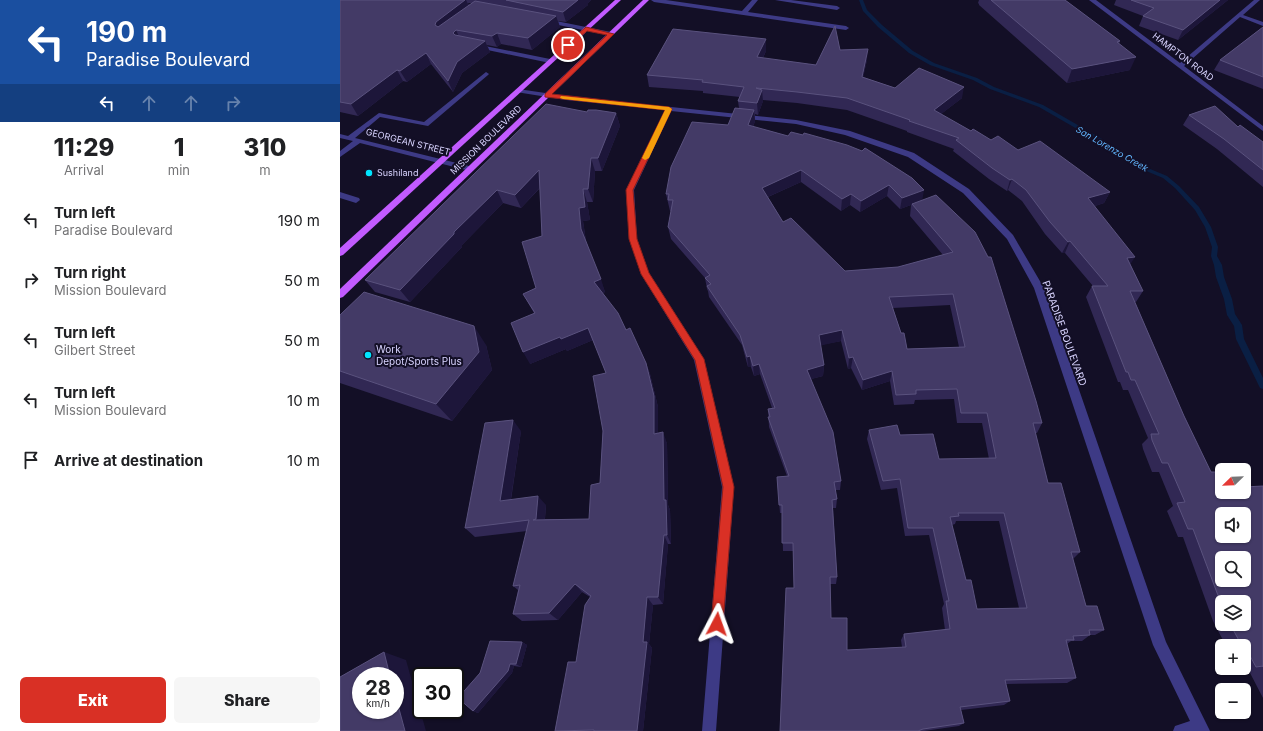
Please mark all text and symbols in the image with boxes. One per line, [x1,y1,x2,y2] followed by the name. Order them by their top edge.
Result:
[86,15,167,49] text: 190 m
[20,16,72,68] icon: left
[551,28,585,62] pin
[1151,30,1216,83] street label: HAMPTON ROAD
[557,34,579,56] icon: arrive
[86,49,250,70] text: Paradise Boulevard
[96,92,118,114] icon: left
[138,92,160,114] icon: ahead
[180,92,202,114] icon: ahead
[222,92,244,114] icon: right
[448,103,524,177] street label: MISSION BOULEVARD
[1074,123,1151,174] water label: San Lorenzo Creek
[365,126,452,157] street label: GEORGEAN STREET
[53,133,114,162] text: 11:29
[174,133,184,162] text: 1
[244,133,286,162] text: 310
[64,162,104,178] text: Arrival
[168,162,190,178] text: min
[259,162,271,178] text: m
[377,167,418,178] place label: Sushiland
[364,168,374,178] marker: Sushiland
[54,203,115,222] text: Turn left
[20,209,42,231] icon: left
[278,211,320,230] text: 190 m
[54,222,173,238] text: Paradise Boulevard
[54,263,126,282] text: Turn right
[20,269,42,291] icon: right
[284,271,320,290] text: 50 m
[1040,279,1090,387] street label: PARADISE BOULEVARD
[54,282,167,298] text: Mission Boulevard
[54,323,115,342] text: Turn left
[20,329,42,351] icon: left
[284,331,320,350] text: 50 m
[54,342,135,358] text: Gilbert Street
[376,343,462,367] place label: Work Depot/Sports Plus
[363,350,373,360] marker: Work Depot/Sports Plus
[54,383,115,402] text: Turn left
[20,389,42,411] icon: left
[287,391,320,410] text: 10 m
[54,402,167,418] text: Mission Boulevard
[20,449,42,471] icon: arrive
[54,451,203,470] text: Arrive at destination
[287,451,320,470] text: 10 m
[1215,463,1251,499] north arrow
[1215,463,1251,719] map controls
[1215,507,1251,543] button: sound
[1215,551,1251,587] button: search
[1215,595,1251,631] button: layers
[696,603,738,645] position arrow
[1215,639,1251,675] button: +
[412,667,464,719] speed limit sign: 30
[365,676,391,700] text: 28
[20,677,166,723] button: Exit
[174,677,320,723] button: Share
[1215,683,1251,719] button: −
[366,697,390,709] text: km/h

